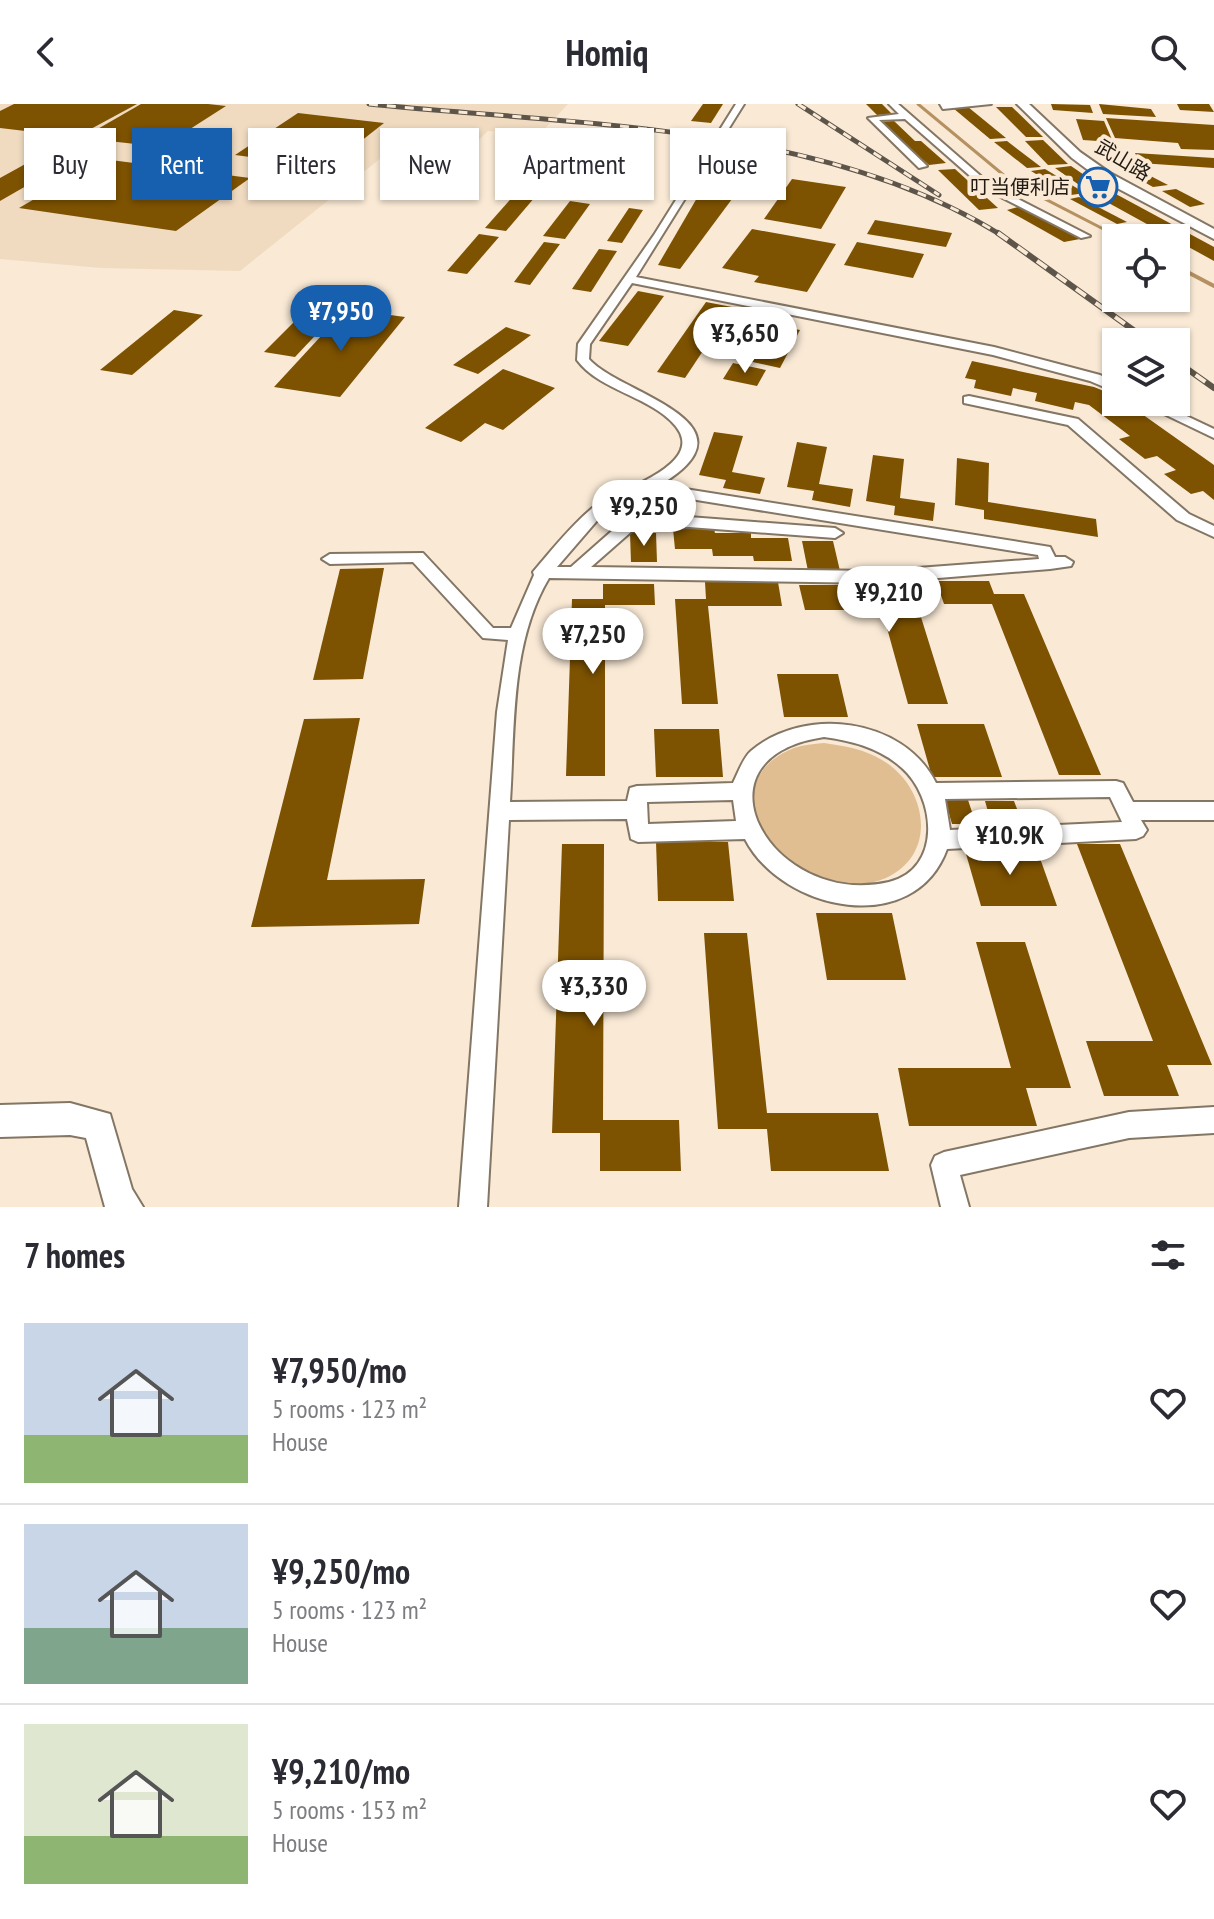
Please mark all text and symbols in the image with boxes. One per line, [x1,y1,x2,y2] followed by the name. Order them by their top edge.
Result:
[565,29,649,76] text: Homiq
[24,30,68,74] icon: back
[1146,30,1190,74] icon: search
[24,128,116,200] chip: Buy
[132,128,232,200] chip: Rent
[248,128,364,200] chip: Filters
[380,128,479,200] chip: New
[495,128,654,200] chip: Apartment
[670,128,786,200] chip: House
[1091,133,1155,187] street label: 武山路
[1077,166,1119,208] supermarket icon: 叮当便利店
[970,174,1070,200] place label: 叮当便利店
[1102,224,1190,416] map controls
[1102,224,1190,312] button: locate
[276,285,406,353] pin: ¥7,950
[308,294,374,327] text: ¥7,950
[680,307,810,375] pin: ¥3,650
[711,316,779,349] text: ¥3,650
[1102,328,1190,416] button: layers
[579,480,709,548] pin: ¥9,250
[610,489,678,522] text: ¥9,250
[824,566,954,634] pin: ¥9,210
[855,575,923,608] text: ¥9,210
[528,608,658,676] pin: ¥7,250
[560,617,626,650] text: ¥7,250
[945,809,1075,877] pin: ¥10.9K
[976,818,1044,851] text: ¥10.9K
[529,960,659,1028] pin: ¥3,330
[560,969,628,1002] text: ¥3,330
[24,1233,125,1277] text: 7 homes
[1146,1233,1190,1277] icon: filters
[272,1348,407,1392] text: ¥7,950/mo
[88,1355,184,1451] icon: home
[1146,1381,1190,1425] icon: heart
[272,1392,427,1425] text: 5 rooms · 123 m²
[272,1425,328,1458] text: House
[272,1549,410,1593] text: ¥9,250/mo
[88,1556,184,1652] icon: home
[1146,1582,1190,1626] icon: heart
[272,1593,427,1626] text: 5 rooms · 123 m²
[272,1626,328,1659] text: House
[272,1749,410,1793] text: ¥9,210/mo
[88,1756,184,1852] icon: home
[1146,1782,1190,1826] icon: heart
[272,1793,427,1826] text: 5 rooms · 153 m²
[272,1826,328,1859] text: House

